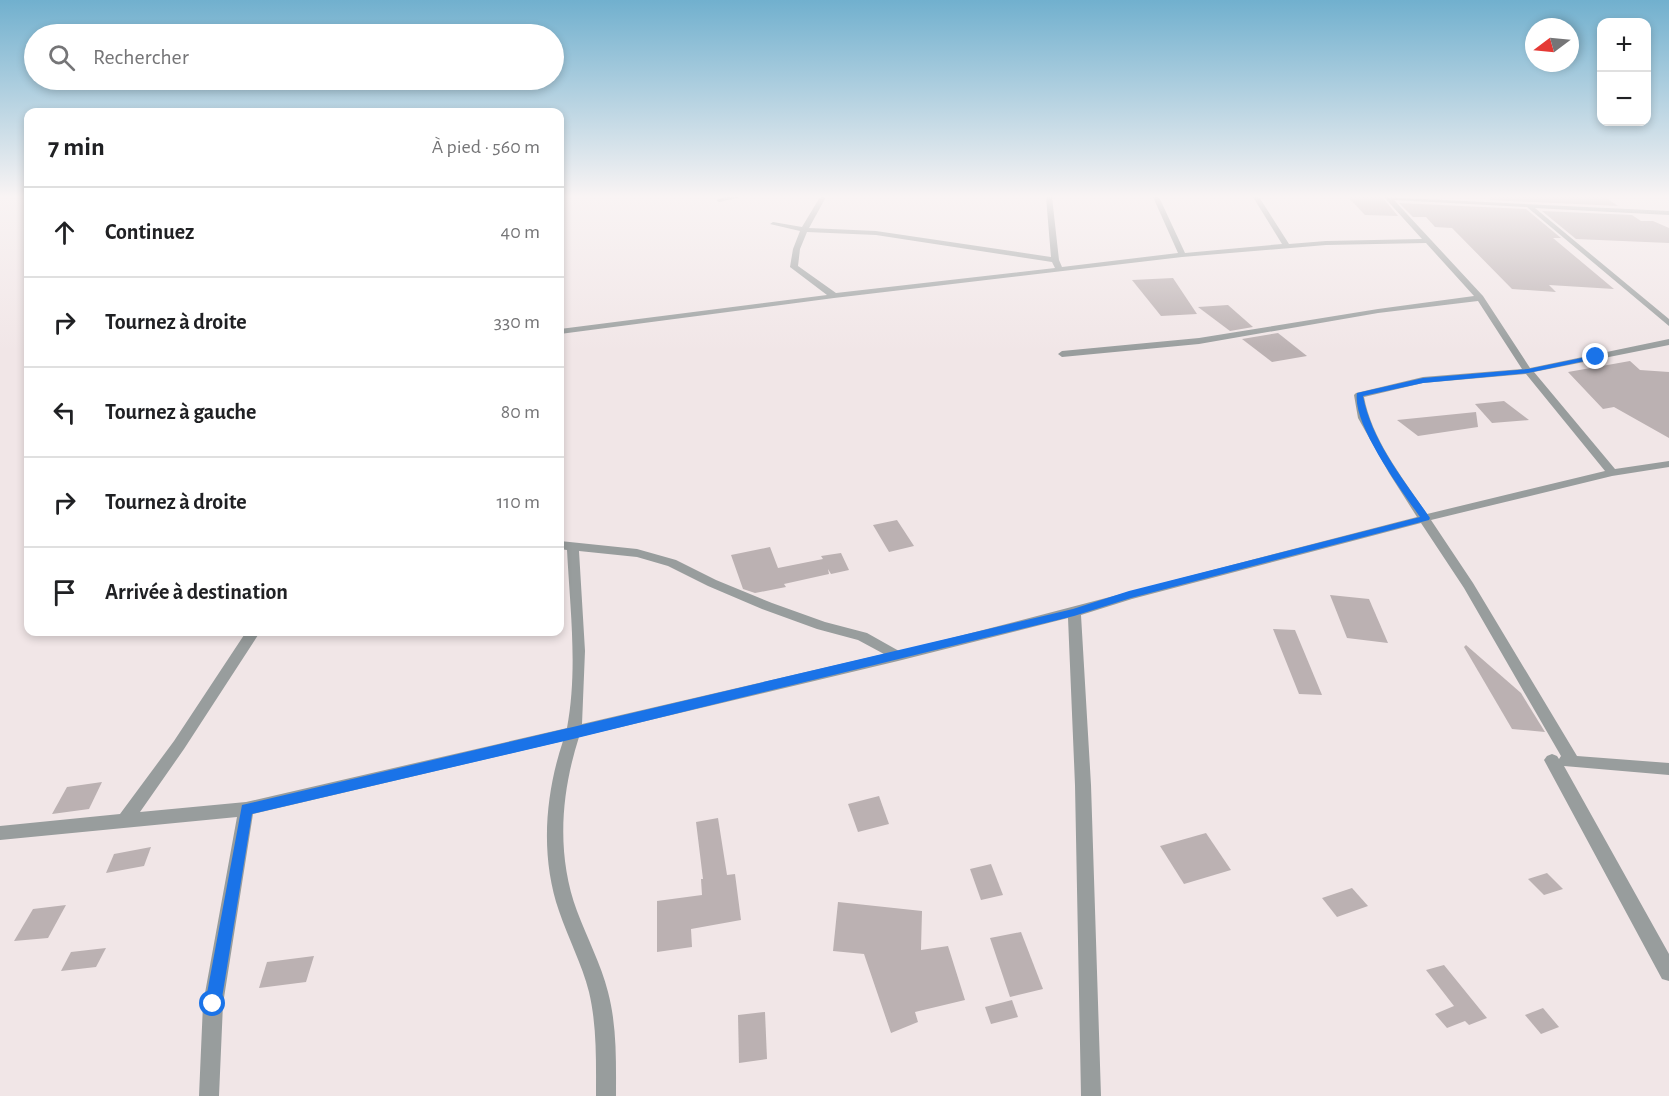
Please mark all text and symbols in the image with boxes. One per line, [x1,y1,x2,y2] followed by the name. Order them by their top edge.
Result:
[1525,18,1579,72] north arrow
[1597,18,1651,126] map controls
[1597,18,1651,72] button: +
[24,24,564,90] search box
[45,41,78,74] icon: search
[93,46,189,68] text: Rechercher
[1597,72,1651,126] button: −
[48,134,105,160] text: 7 min
[432,137,540,157] text: À pied · 560 m
[48,216,81,249] icon: ahead
[105,221,194,243] text: Continuez
[501,222,540,242] text: 40 m
[48,306,81,339] icon: right
[105,311,247,333] text: Tournez à droite
[494,312,540,332] text: 330 m
[1582,343,1608,369] route end
[48,396,81,429] icon: left
[105,401,256,423] text: Tournez à gauche
[501,402,540,422] text: 80 m
[48,486,81,519] icon: right
[105,491,247,513] text: Tournez à droite
[496,492,540,512] text: 110 m
[48,576,81,609] icon: arrive
[105,581,288,603] text: Arrivée à destination
[199,990,225,1016] route start

